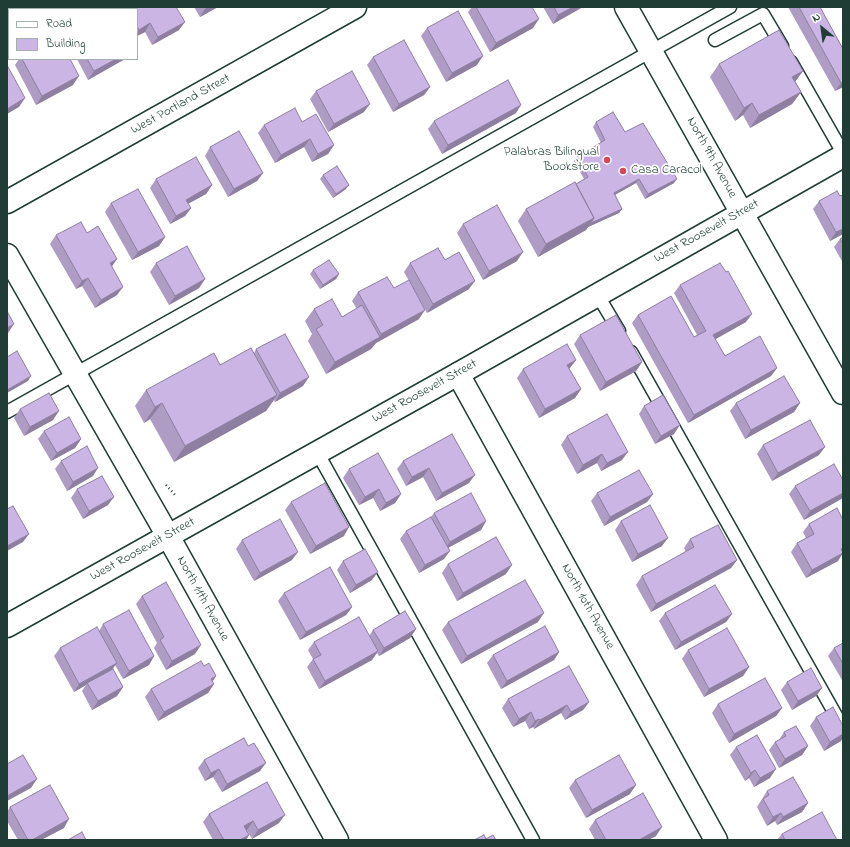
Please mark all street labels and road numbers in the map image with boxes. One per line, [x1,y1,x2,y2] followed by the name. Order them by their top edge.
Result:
[129,71,233,139] street label: West Portland Street
[682,115,740,201] street label: North 9th Avenue
[652,197,762,267] street label: West Roosevelt Street
[370,357,480,427] street label: West Roosevelt Street
[88,515,198,585] street label: West Roosevelt Street
[172,554,232,644] street label: North 11th Avenue
[557,561,617,653] street label: North 10th Avenue

